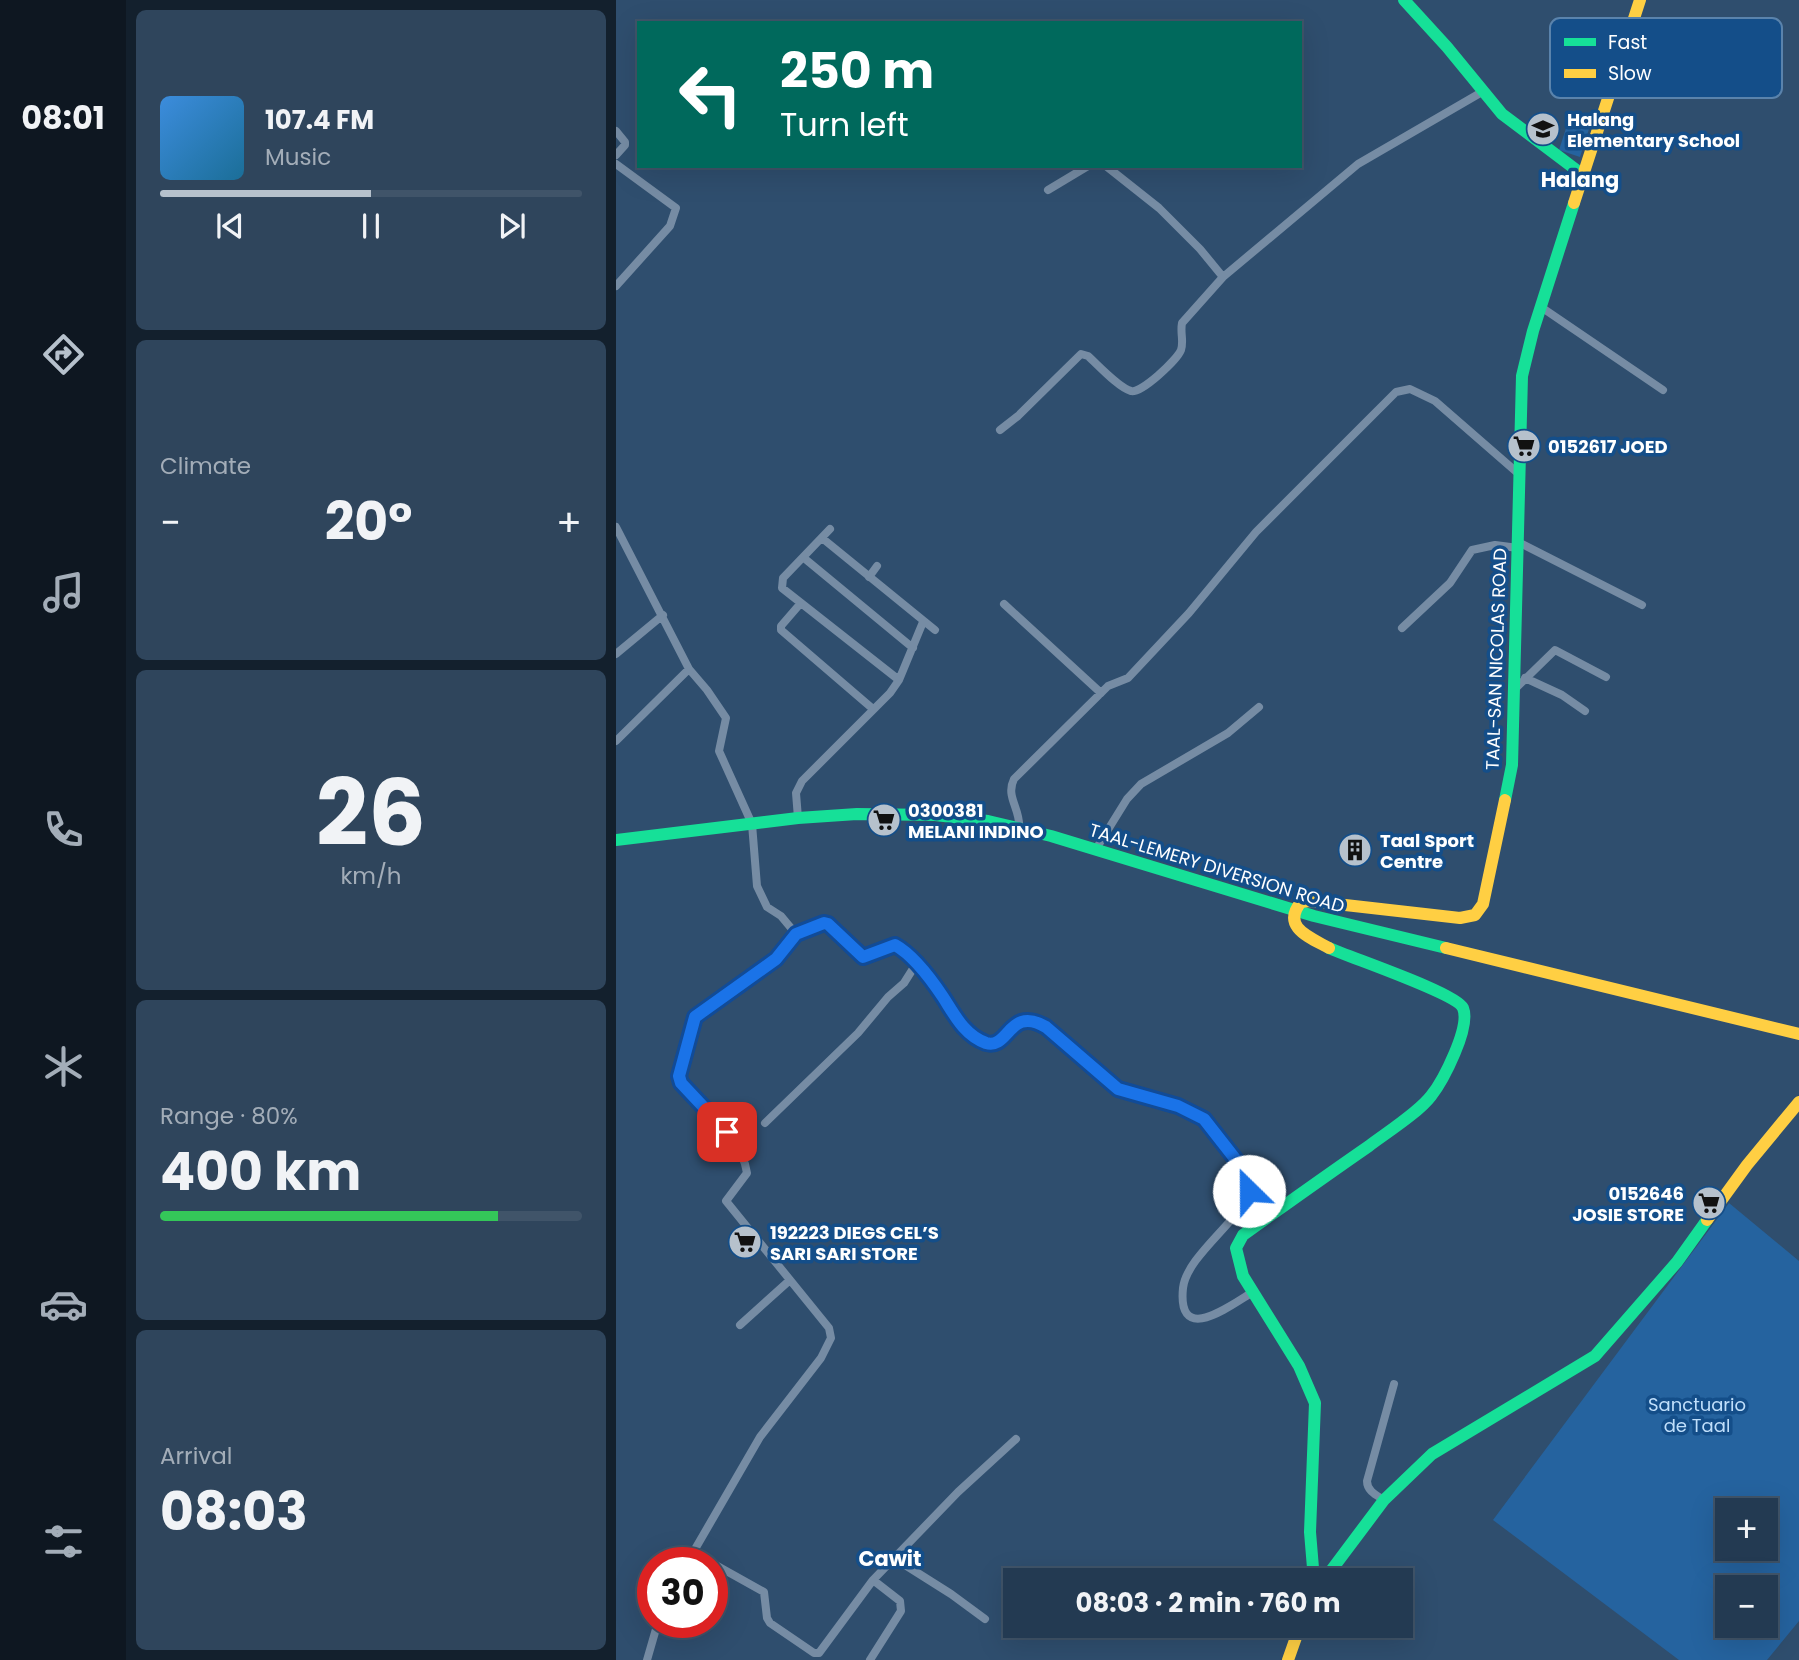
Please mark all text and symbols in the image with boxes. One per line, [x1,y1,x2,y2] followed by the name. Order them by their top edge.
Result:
[1550,18,1782,98] legend
[1608,29,1647,56] text: Fast
[780,37,934,105] text: 250 m
[665,49,756,140] icon: left
[1608,60,1652,87] text: Slow
[21,95,105,140] text: 08:01
[265,102,374,138] text: 107.4 FM
[780,102,909,147] text: Turn left
[1567,107,1740,153] place label: Halang Elementary School
[1524,110,1562,148] school or university icon: Halang Elementary School
[265,141,331,173] text: Music
[1541,165,1619,194] district label: Halang
[211,207,249,245] icon: previous
[352,207,390,245] icon: pause
[493,207,531,245] icon: next
[39,330,88,379] icon: directions
[1505,427,1543,465] supermarket icon: 0152617 JOED
[1548,434,1668,459] place label: 0152617 JOED
[160,450,251,482] text: Climate
[325,485,412,558] text: 20°
[160,496,181,549] text: −
[556,496,582,549] text: +
[1480,548,1512,770] street label: TAAL-SAN NICOLAS ROAD
[39,568,88,617] icon: music
[316,749,426,877] text: 26
[908,798,1044,844] place label: 0300381 MELANI INDINO
[865,801,903,839] supermarket icon: 0300381 MELANI INDINO
[39,805,88,854] icon: phone
[1086,817,1348,919] street label: TAAL-LEMERY DIVERSION ROAD
[1380,828,1474,874] place label: Taal Sport Centre
[1336,831,1374,869] building icon: Taal Sport Centre
[340,860,402,892] text: km/h
[39,1042,88,1091] icon: climate
[160,1100,298,1132] text: Range · 80%
[697,1102,757,1162] pin
[708,1113,746,1151] icon: arrive
[160,1135,361,1208] text: 400 km
[1212,1154,1286,1228] position arrow
[1572,1181,1684,1227] place label: 0152646 JOSIE STORE
[1690,1184,1728,1222] supermarket icon: 0152646 JOSIE STORE
[770,1220,939,1266] place label: 192223 DIEGS CEL’S SARI SARI STORE
[726,1223,764,1261] supermarket icon: 192223 DIEGS CEL’S SARI SARI STORE
[39,1280,88,1329] icon: car
[1648,1392,1746,1438] park label: Sanctuario de Taal
[160,1440,232,1472] text: Arrival
[160,1475,308,1548] text: 08:03
[1715,1498,1778,1638] map controls
[1715,1498,1778,1561] button: +
[39,1517,88,1566] icon: filters
[858,1544,922,1573] district label: Cawit
[637,1547,728,1638] speed limit sign: 30
[1715,1575,1778,1638] button: −
[1075,1585,1341,1621] text: 08:03 · 2 min · 760 m

